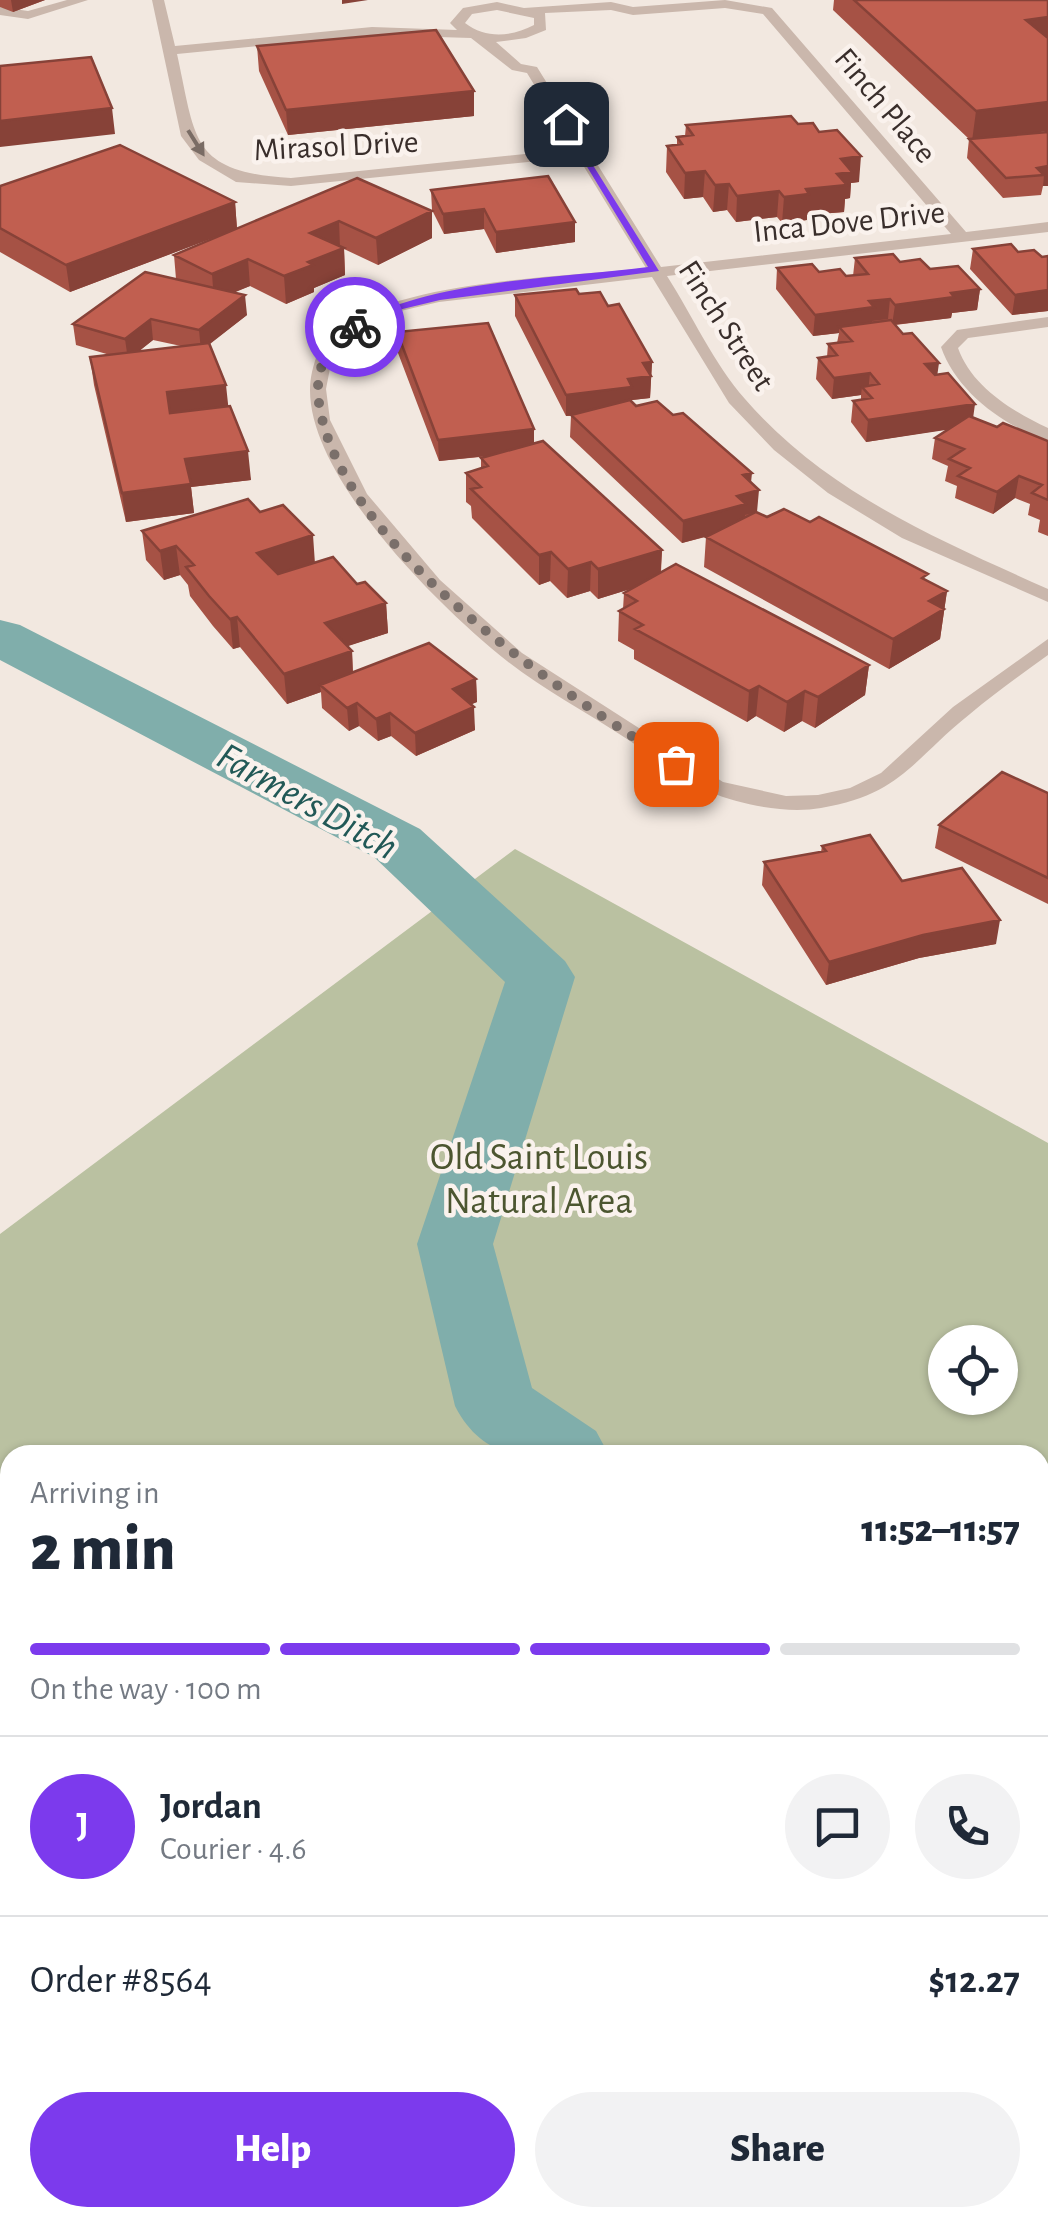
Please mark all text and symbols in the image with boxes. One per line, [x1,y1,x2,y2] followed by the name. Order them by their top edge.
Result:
[828,42,942,169] street label: Finch Place
[524,82,609,167] pin
[539,97,594,152] icon: home
[253,126,419,166] street label: Mirasol Drive
[187,129,204,157] one-way arrow
[752,196,946,248] street label: Inca Dove Drive
[673,255,780,396] street label: Finch Street
[305,277,405,377] courier
[328,300,383,355] icon: bike
[634,722,719,807] pin
[210,736,404,868] water label: Farmers Ditch
[649,737,704,792] icon: bag
[430,1139,648,1221] park label: Old Saint Louis Natural Area
[928,1325,1018,1415] map controls
[928,1325,1018,1415] button: locate
[30,1477,159,1509] text: Arriving in
[861,1511,1020,1549] text: 11:52–11:57
[30,1517,176,1582] text: 2 min
[30,1673,262,1705] text: On the way · 100 m
[785,1774,890,1879] button: chat
[915,1774,1020,1879] button: phone
[160,1788,262,1826] text: Jordan
[76,1807,89,1845] text: J
[160,1833,307,1865] text: Courier · 4.6
[30,1962,212,2000] text: Order #8564
[928,1962,1020,2000] text: $12.27
[30,2092,515,2207] button: Help
[535,2092,1020,2207] button: Share

